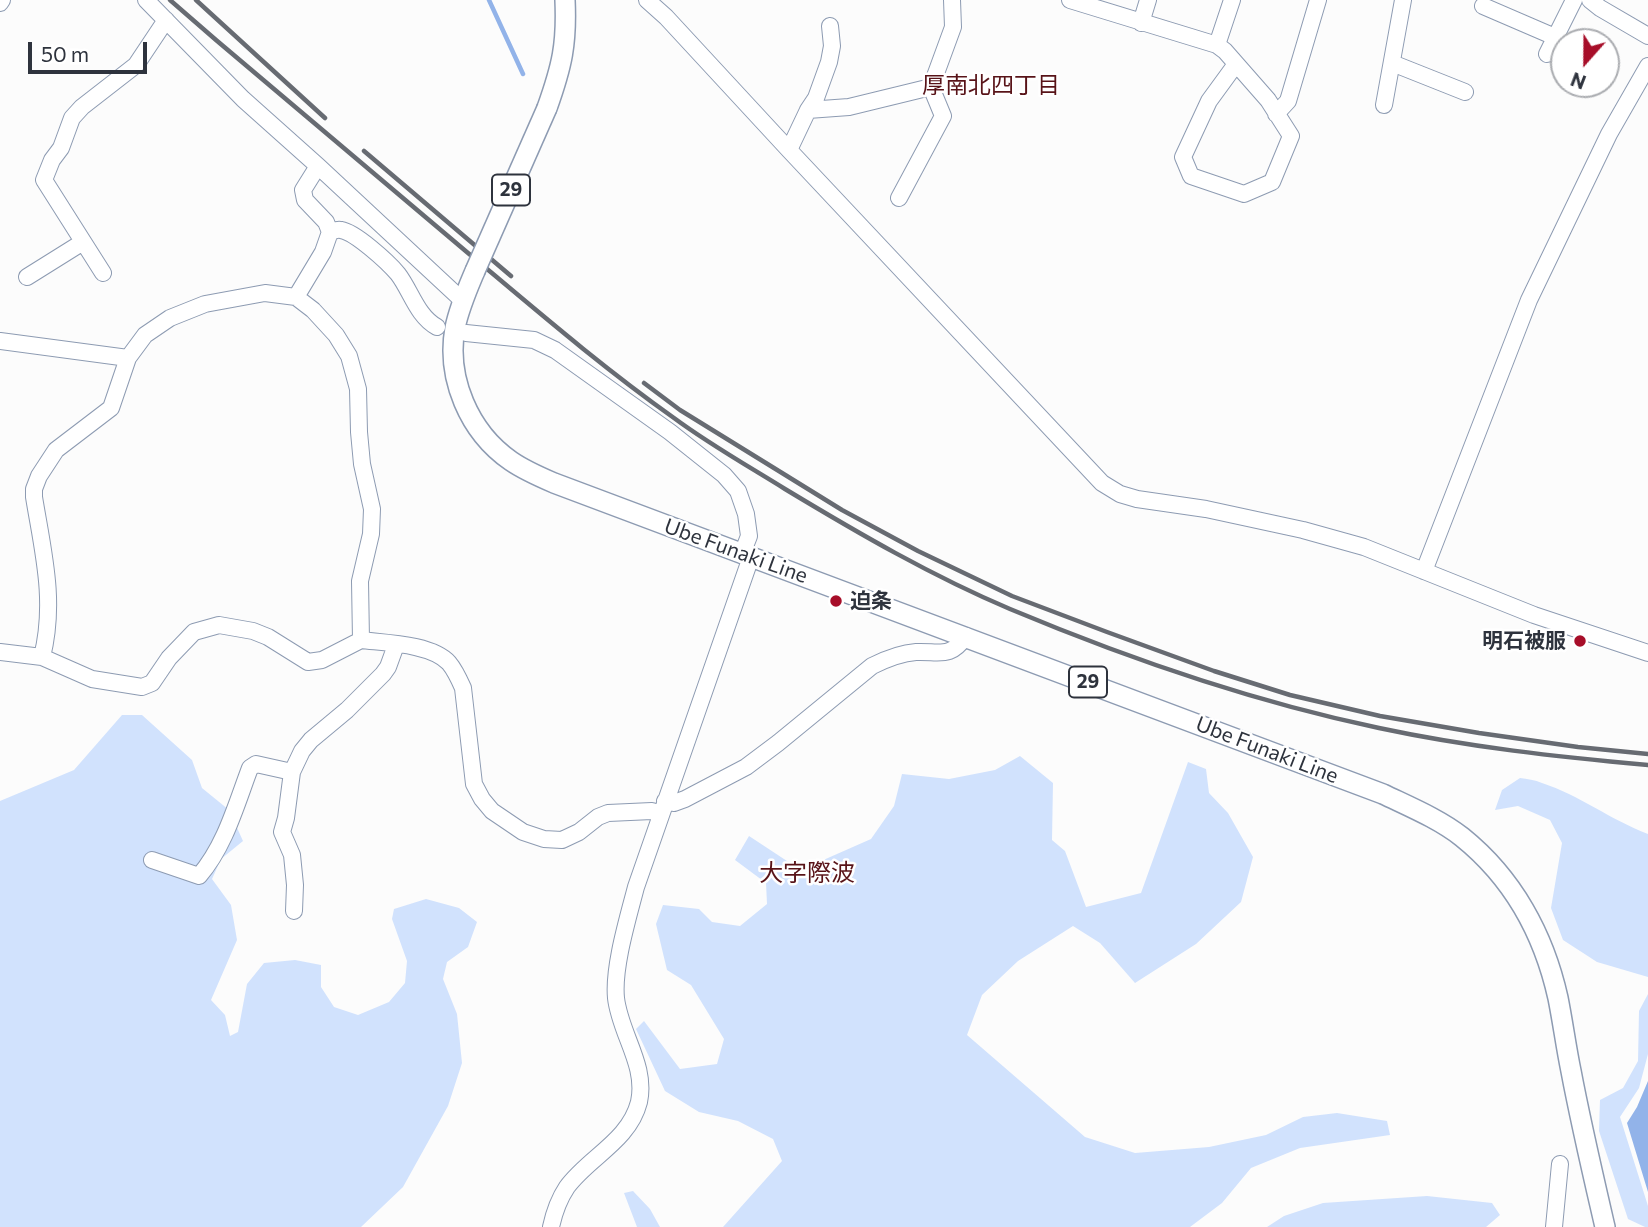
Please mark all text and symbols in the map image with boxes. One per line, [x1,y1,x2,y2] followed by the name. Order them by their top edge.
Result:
[32,28,150,72] scale bar
[1550,28,1620,98] north arrow
[41,41,89,66] text: 50 m
[1567,68,1589,94] text: N
[922,71,1060,99] district label: 厚南北四丁目
[492,174,530,206] road number: 29
[661,513,811,589] street label: Ube Funaki Line
[850,588,892,614] place label: 迫条
[828,593,844,609] marker: 迫条
[1482,628,1566,654] place label: 明石被服
[1572,633,1588,649] marker: 明石被服
[1069,666,1107,698] road number: 29
[1192,711,1342,789] street label: Ube Funaki Line
[759,859,855,887] district label: 大字際波

